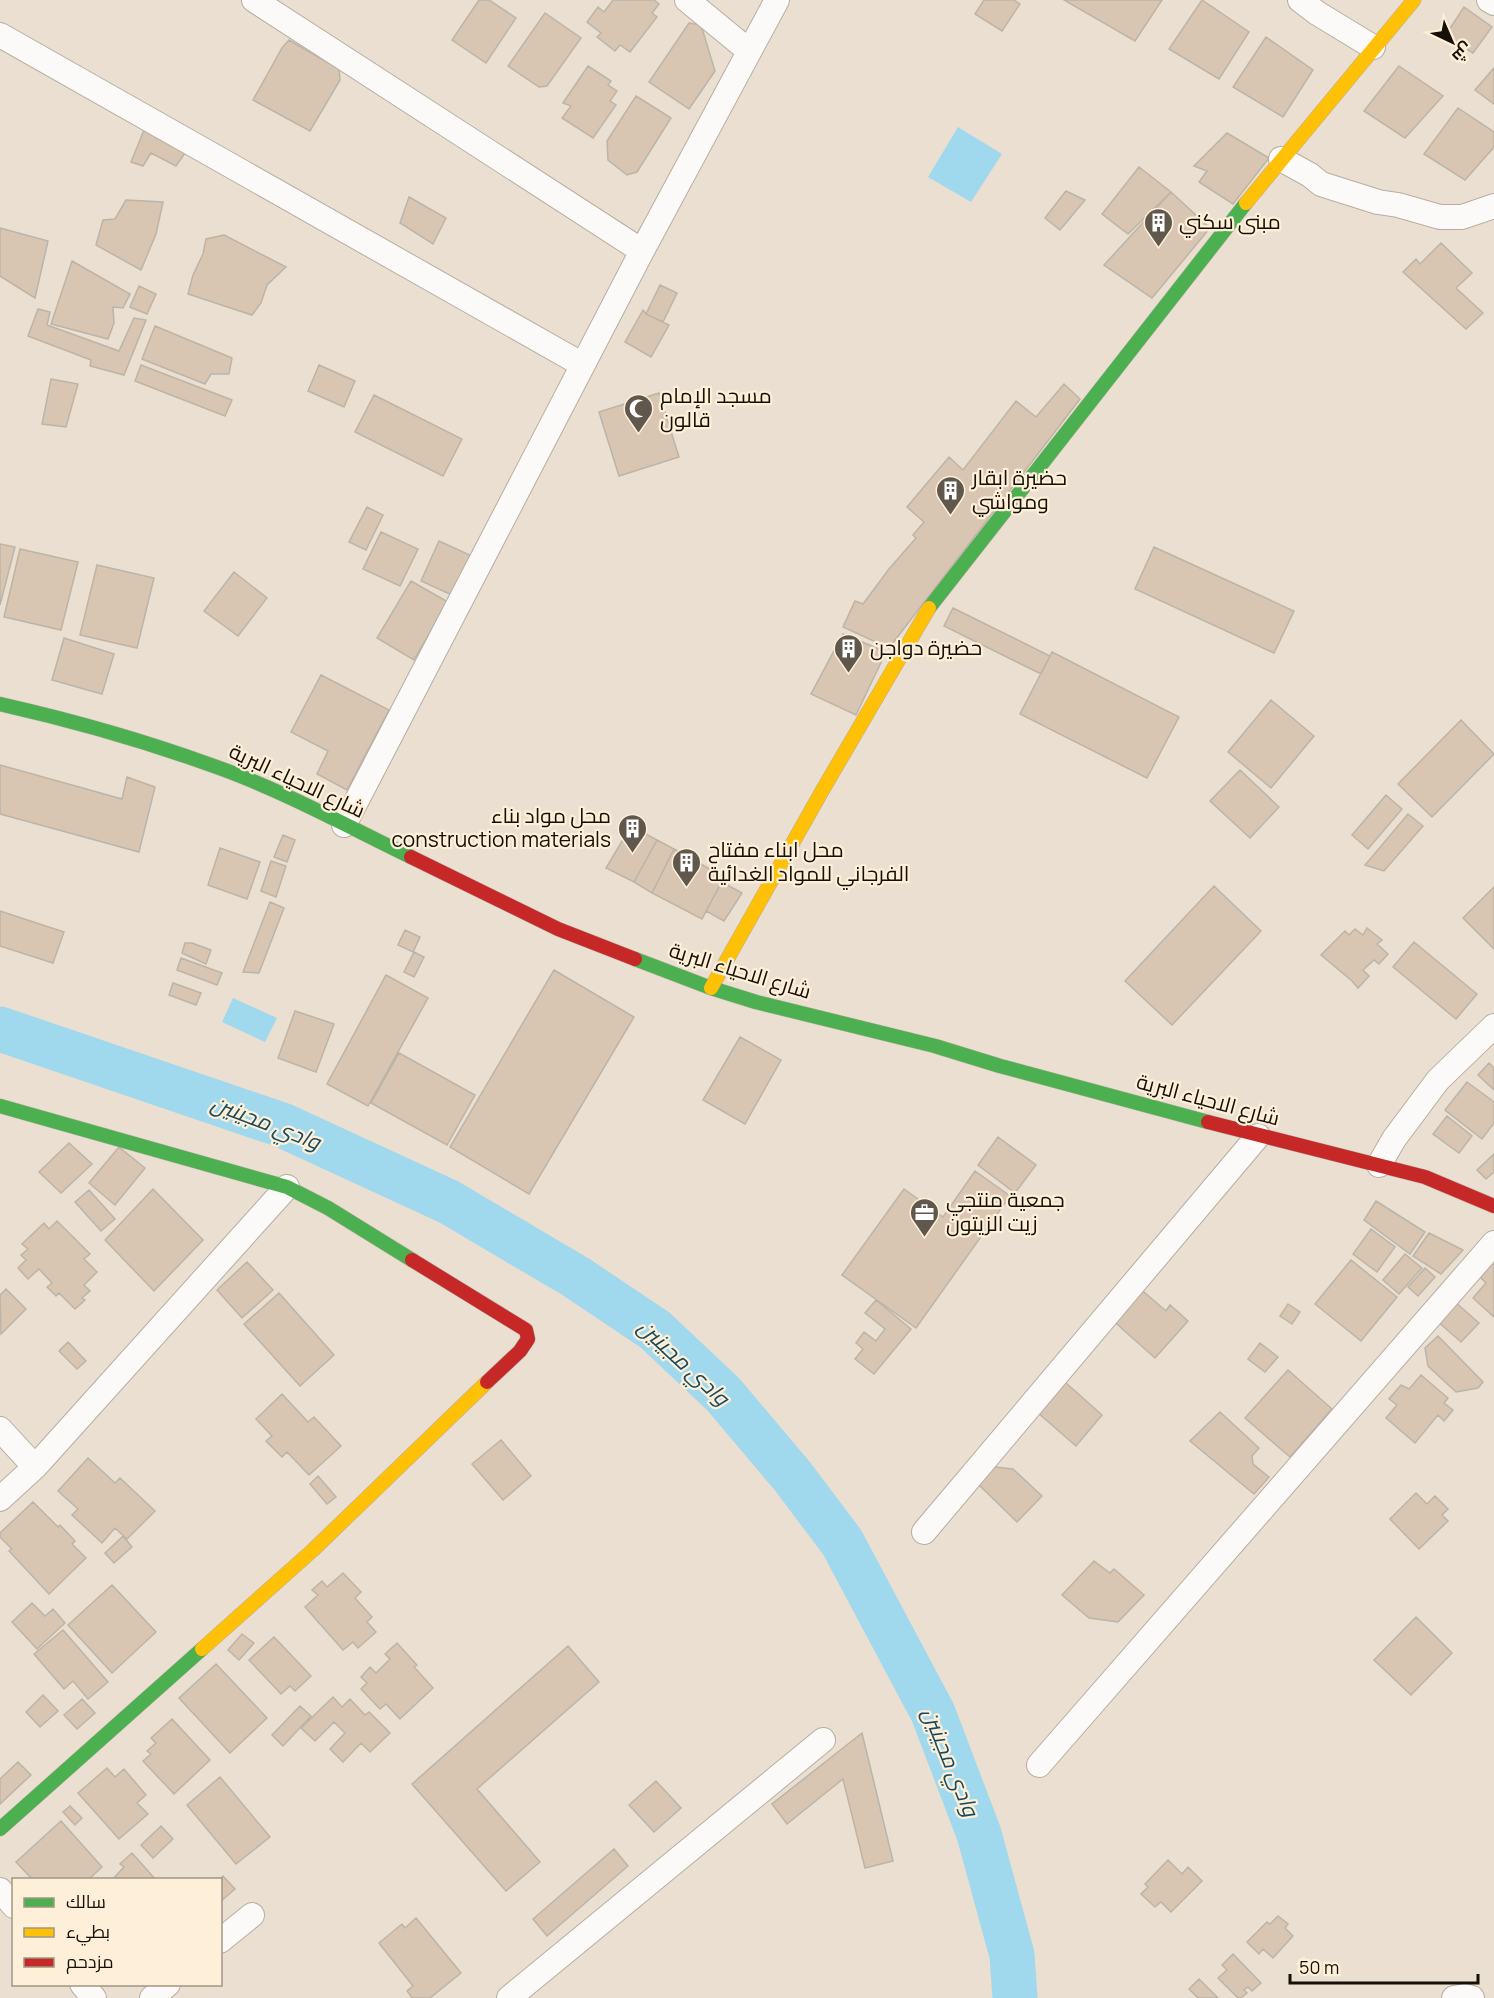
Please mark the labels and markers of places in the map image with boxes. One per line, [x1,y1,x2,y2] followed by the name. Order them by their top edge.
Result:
[1142,206,1174,248] building icon: مبنى سكني
[1179,207,1281,238] place label: مبنى سكني
[660,381,772,433] place label: مسجد الإمام قالون
[623,392,655,434] mosque icon: مسجد الإمام قالون
[971,463,1067,517] place label: حضيرة ابقار ومواشي
[935,474,967,516] building icon: حضيرة ابقار ومواشي
[833,632,865,674] building icon: حضيرة دواجن
[870,633,982,661] place label: حضيرة دواجن
[391,801,611,853] place label: محل مواد بناء construction materials
[616,812,648,854] building icon: محل مواد بناء construction materials
[708,835,909,890] place label: محل ابناء مفتاح الفرجاني للمواد الغدائية
[671,846,703,888] building icon: محل ابناء مفتاح الفرجاني للمواد الغدائية
[946,1185,1065,1237] place label: جمعية منتجي زيت الزيتون
[909,1196,941,1238] office icon: جمعية منتجي زيت الزيتون

